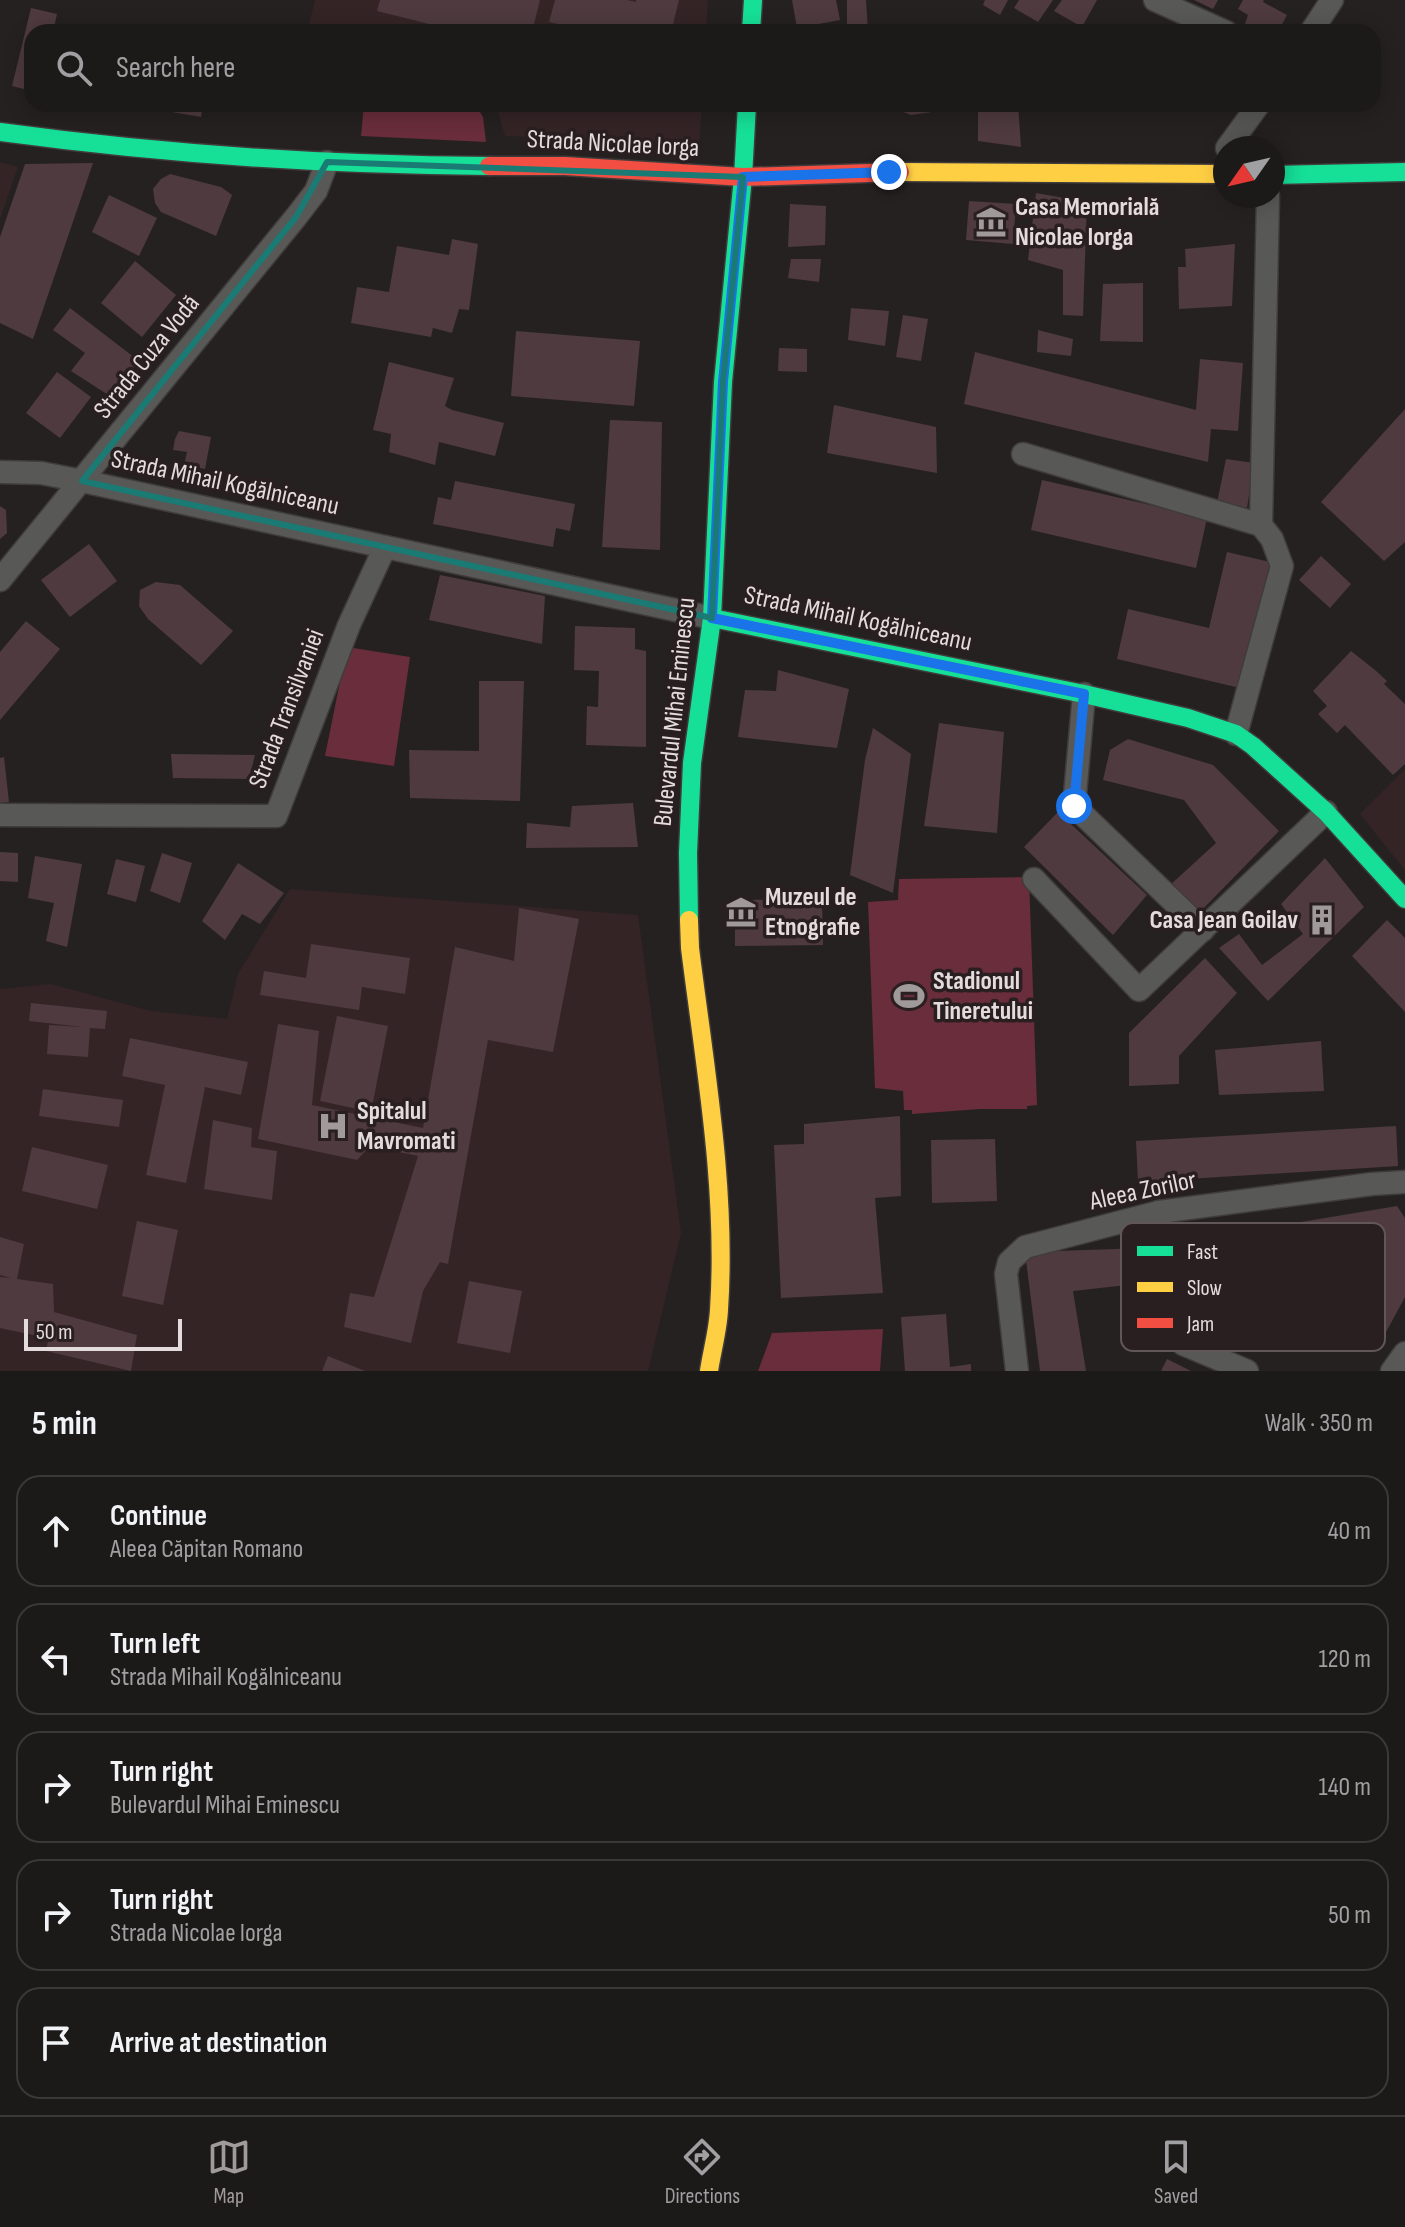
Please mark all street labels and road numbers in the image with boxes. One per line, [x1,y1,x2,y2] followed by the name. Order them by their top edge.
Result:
[526,124,700,164] street label: Strada Nicolae Iorga
[88,289,206,425] street label: Strada Cuza Vodă
[108,444,342,522] street label: Strada Mihail Kogălniceanu
[741,580,975,658] street label: Strada Mihail Kogălniceanu
[648,596,702,828] street label: Bulevardul Mihai Eminescu
[242,625,332,793] street label: Strada Transilvaniei
[1086,1165,1199,1218] street label: Aleea Zorilor

